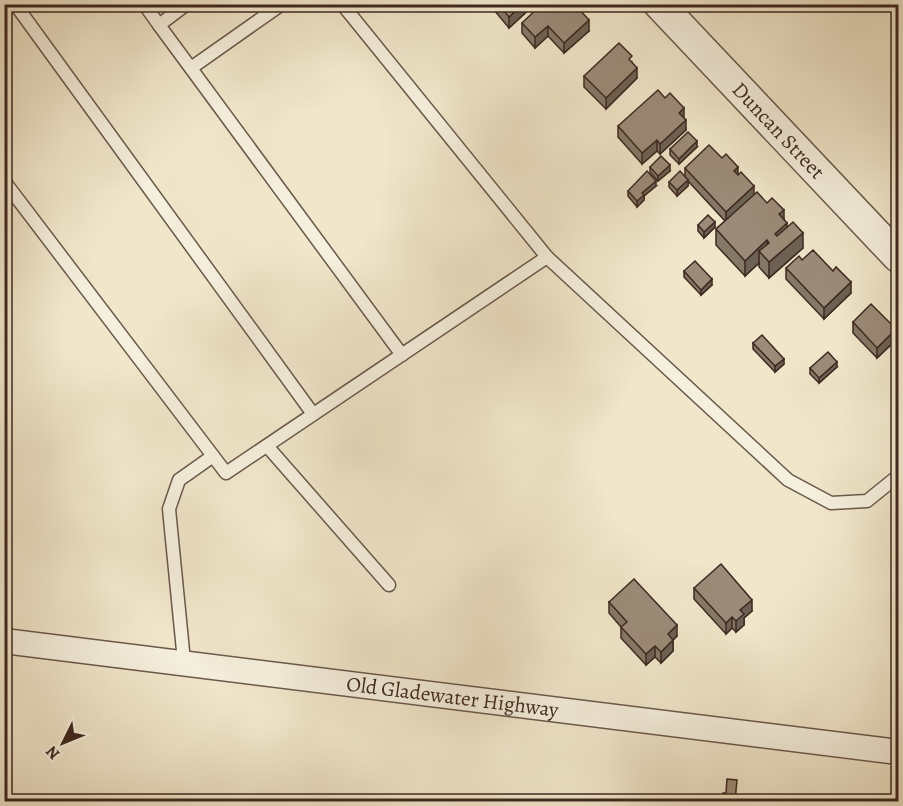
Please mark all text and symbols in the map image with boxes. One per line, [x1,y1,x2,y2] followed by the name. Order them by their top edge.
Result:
[726,76,831,185] street label: Duncan Street
[345,670,561,724] street label: Old Gladewater Highway
[33,713,93,773] north arrow
[41,741,65,764] text: N

